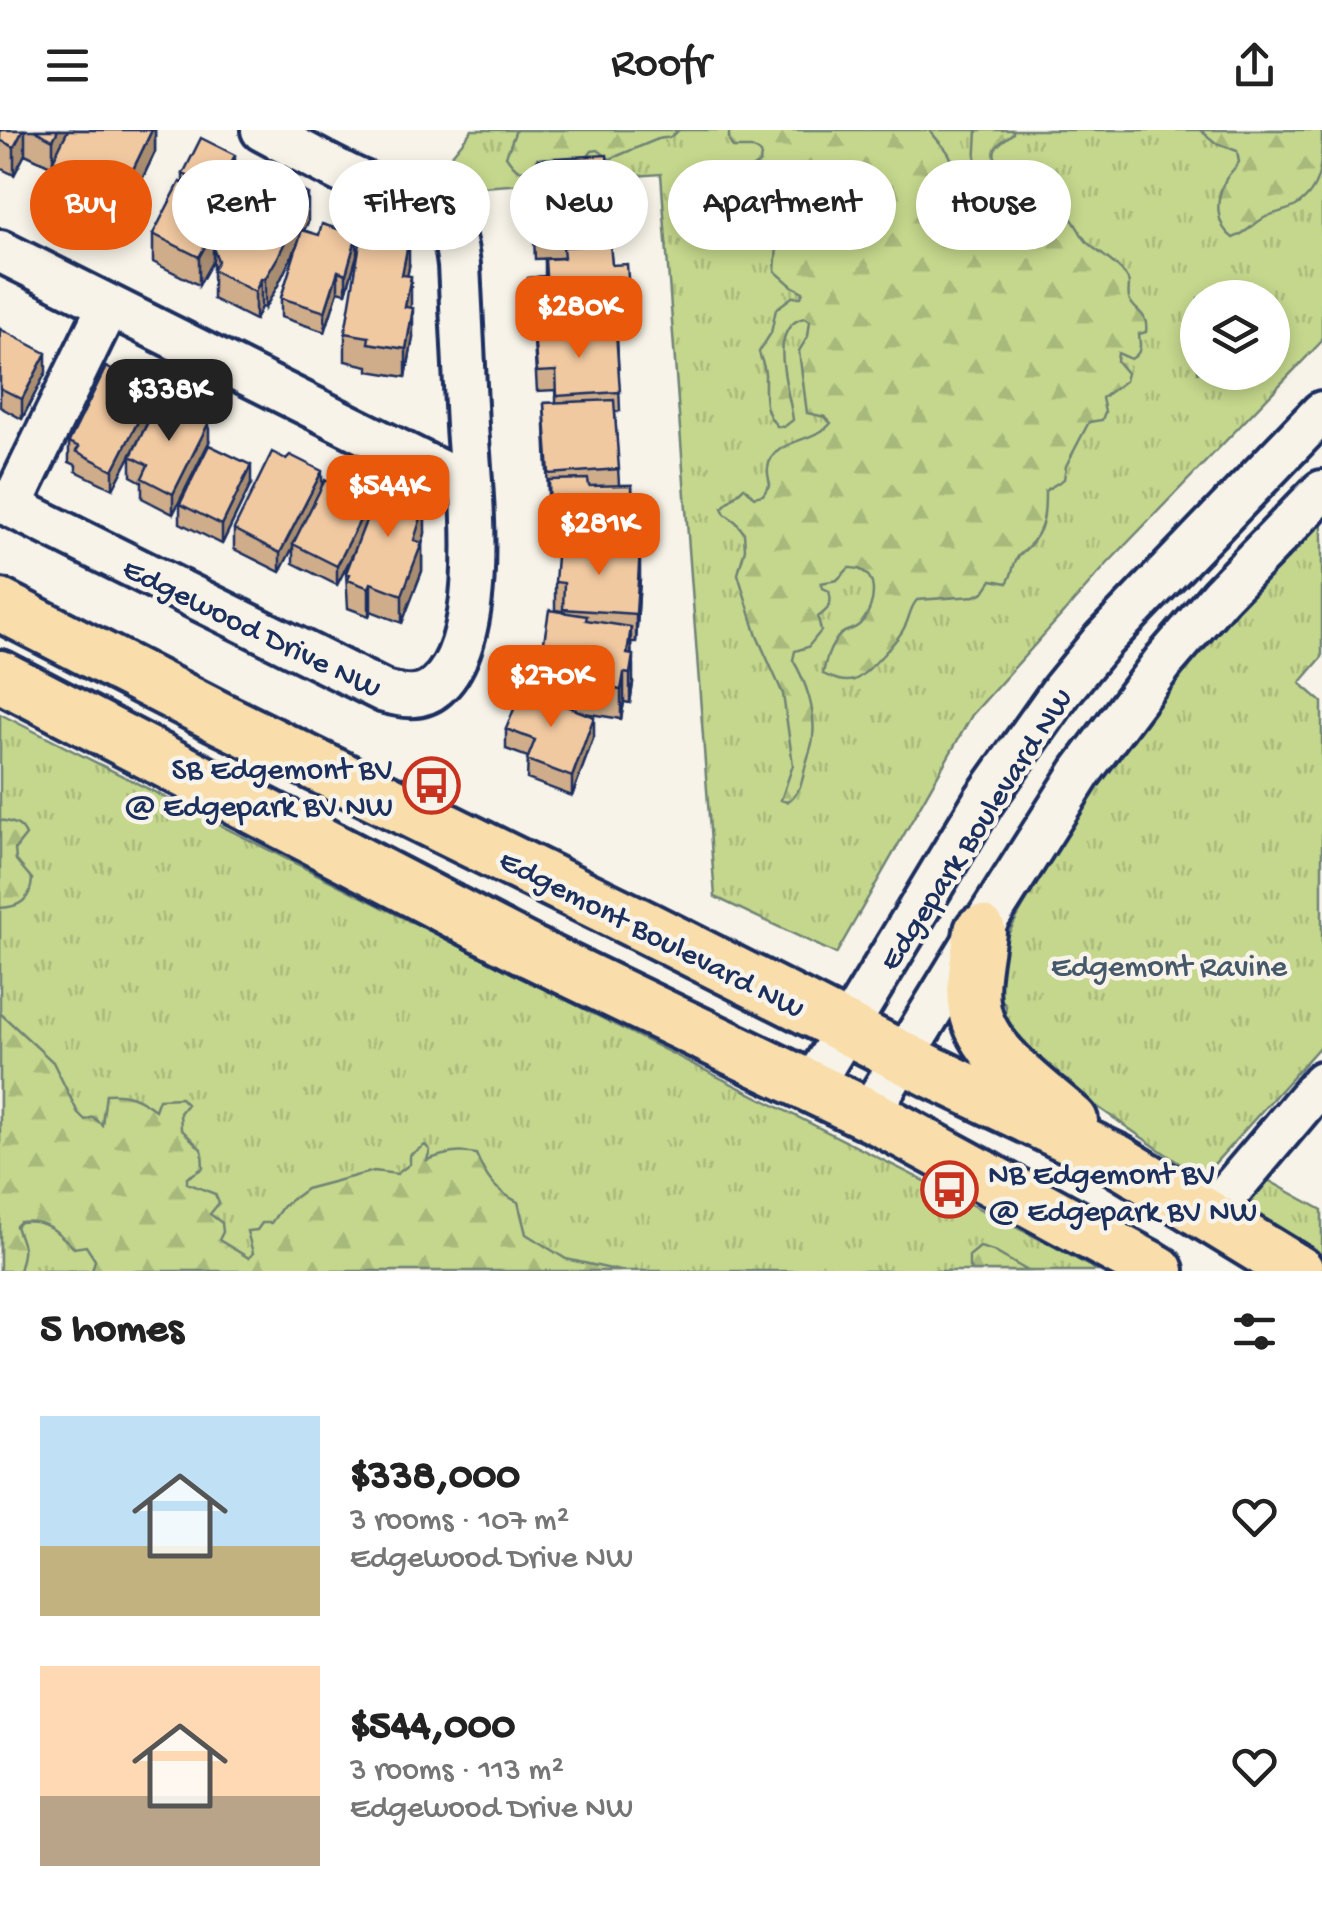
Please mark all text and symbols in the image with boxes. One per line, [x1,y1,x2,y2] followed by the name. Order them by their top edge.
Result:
[40,38,95,93] icon: menu
[1227,38,1282,93] icon: share
[611,39,711,92] text: Roofr
[30,160,152,250] chip: Buy
[172,160,309,250] chip: Rent
[329,160,490,250] chip: Filters
[510,160,648,250] chip: New
[668,160,896,250] chip: Apartment
[916,160,1071,250] chip: House
[509,276,649,361] pin: $280K
[1180,280,1290,390] map controls
[1180,280,1290,390] button: layers
[537,289,621,327] text: $280K
[99,359,239,444] pin: $338K
[128,372,210,410] text: $338K
[318,455,458,540] pin: $544K
[348,468,428,506] text: $544K
[529,493,669,578] pin: $281K
[560,506,638,544] text: $281K
[115,551,386,710] street label: Edgewood Drive NW
[481,645,621,730] pin: $270K
[510,658,592,696] text: $270K
[873,682,1084,979] street label: Edgepark Boulevard NW
[124,753,393,828] place label: SB Edgemont BV @ Edgepark BV NW
[402,755,462,815] bus stop icon: SB Edgemont BV @ Edgepark BV NW
[492,843,810,1030] street label: Edgemont Boulevard NW
[1051,950,1287,988] park label: Edgemont Ravine
[988,1158,1257,1233] place label: NB Edgemont BV @ Edgepark BV NW
[919,1160,979,1220] bus stop icon: NB Edgemont BV @ Edgepark BV NW
[1227,1304,1282,1359] icon: filters
[40,1307,183,1356] text: 5 homes
[350,1454,520,1503] text: $338,000
[120,1456,240,1576] icon: home
[1227,1489,1282,1544] icon: heart
[350,1503,569,1541] text: 3 rooms · 107 m²
[350,1541,633,1579] text: Edgewood Drive NW
[350,1704,515,1753] text: $544,000
[120,1706,240,1826] icon: home
[1227,1739,1282,1794] icon: heart
[350,1753,564,1791] text: 3 rooms · 113 m²
[350,1791,633,1829] text: Edgewood Drive NW

